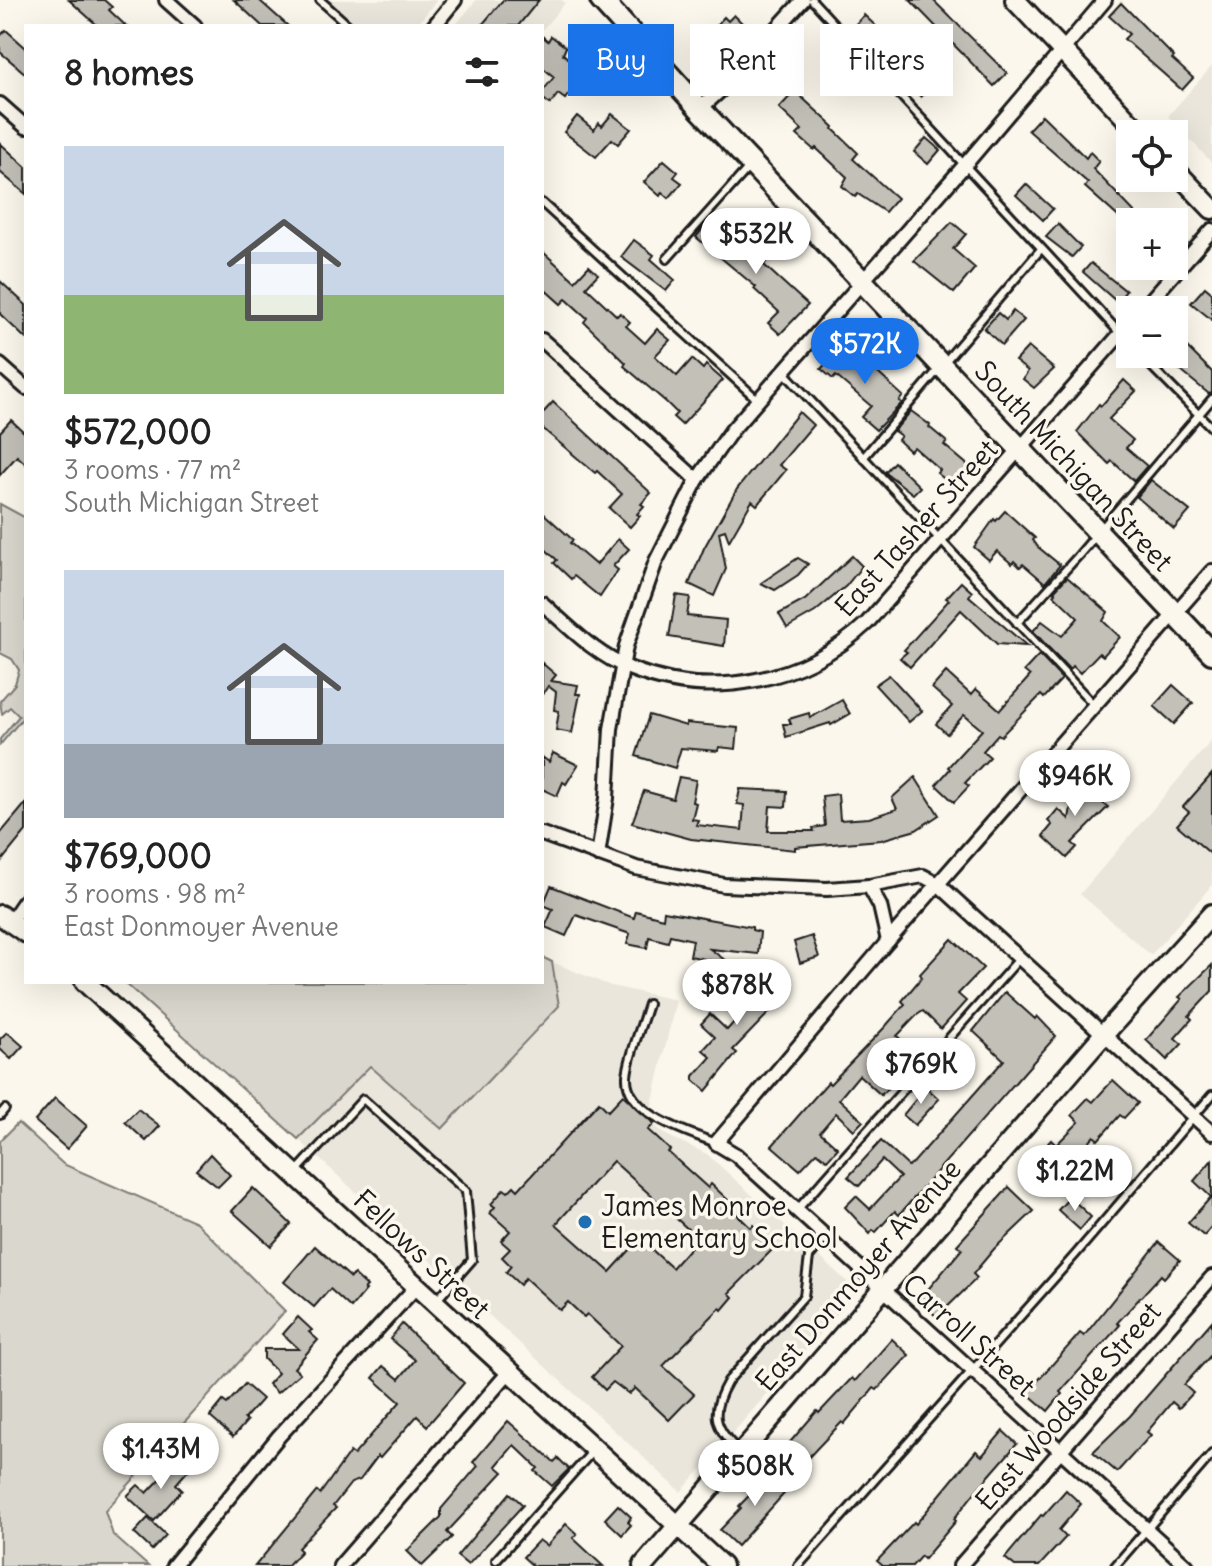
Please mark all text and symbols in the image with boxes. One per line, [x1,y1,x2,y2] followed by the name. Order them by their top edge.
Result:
[568,24,674,96] chip: Buy
[690,24,804,96] chip: Rent
[820,24,953,96] chip: Filters
[460,50,504,94] icon: filters
[64,51,194,94] text: 8 homes
[1116,120,1188,368] map controls
[1116,120,1188,192] button: locate
[212,198,356,342] icon: home
[700,208,812,276] pin: $532K
[1116,208,1188,280] button: +
[719,217,793,250] text: $532K
[1116,296,1188,368] button: −
[809,318,921,386] pin: $572K
[829,327,901,360] text: $572K
[967,353,1181,579] street label: South Michigan Street
[64,410,212,453] text: $572,000
[827,432,1005,624] street label: East Tasher Street
[64,453,242,486] text: 3 rooms · 77 m²
[64,486,319,519] text: South Michigan Street
[212,622,356,766] icon: home
[1019,750,1131,818] pin: $946K
[1037,759,1113,792] text: $946K
[64,834,212,877] text: $769,000
[64,877,246,910] text: 3 rooms · 98 m²
[64,910,339,943] text: East Donmoyer Avenue
[681,959,793,1027] pin: $878K
[700,968,774,1001] text: $878K
[865,1038,977,1106] pin: $769K
[885,1047,957,1080] text: $769K
[1010,1145,1140,1213] pin: $1.22M
[747,1152,969,1398] street label: East Donmoyer Avenue
[1035,1154,1115,1187] text: $1.22M
[346,1182,498,1326] street label: Fellows Street
[601,1188,838,1256] place label: James Monroe Elementary School
[576,1213,594,1231] marker: James Monroe Elementary School
[895,1266,1043,1404] street label: Carroll Street
[967,1294,1169,1518] street label: East Woodside Street
[96,1423,226,1491] pin: $1.43M
[121,1432,201,1465] text: $1.43M
[699,1440,811,1508] pin: $508K
[716,1449,794,1482] text: $508K

